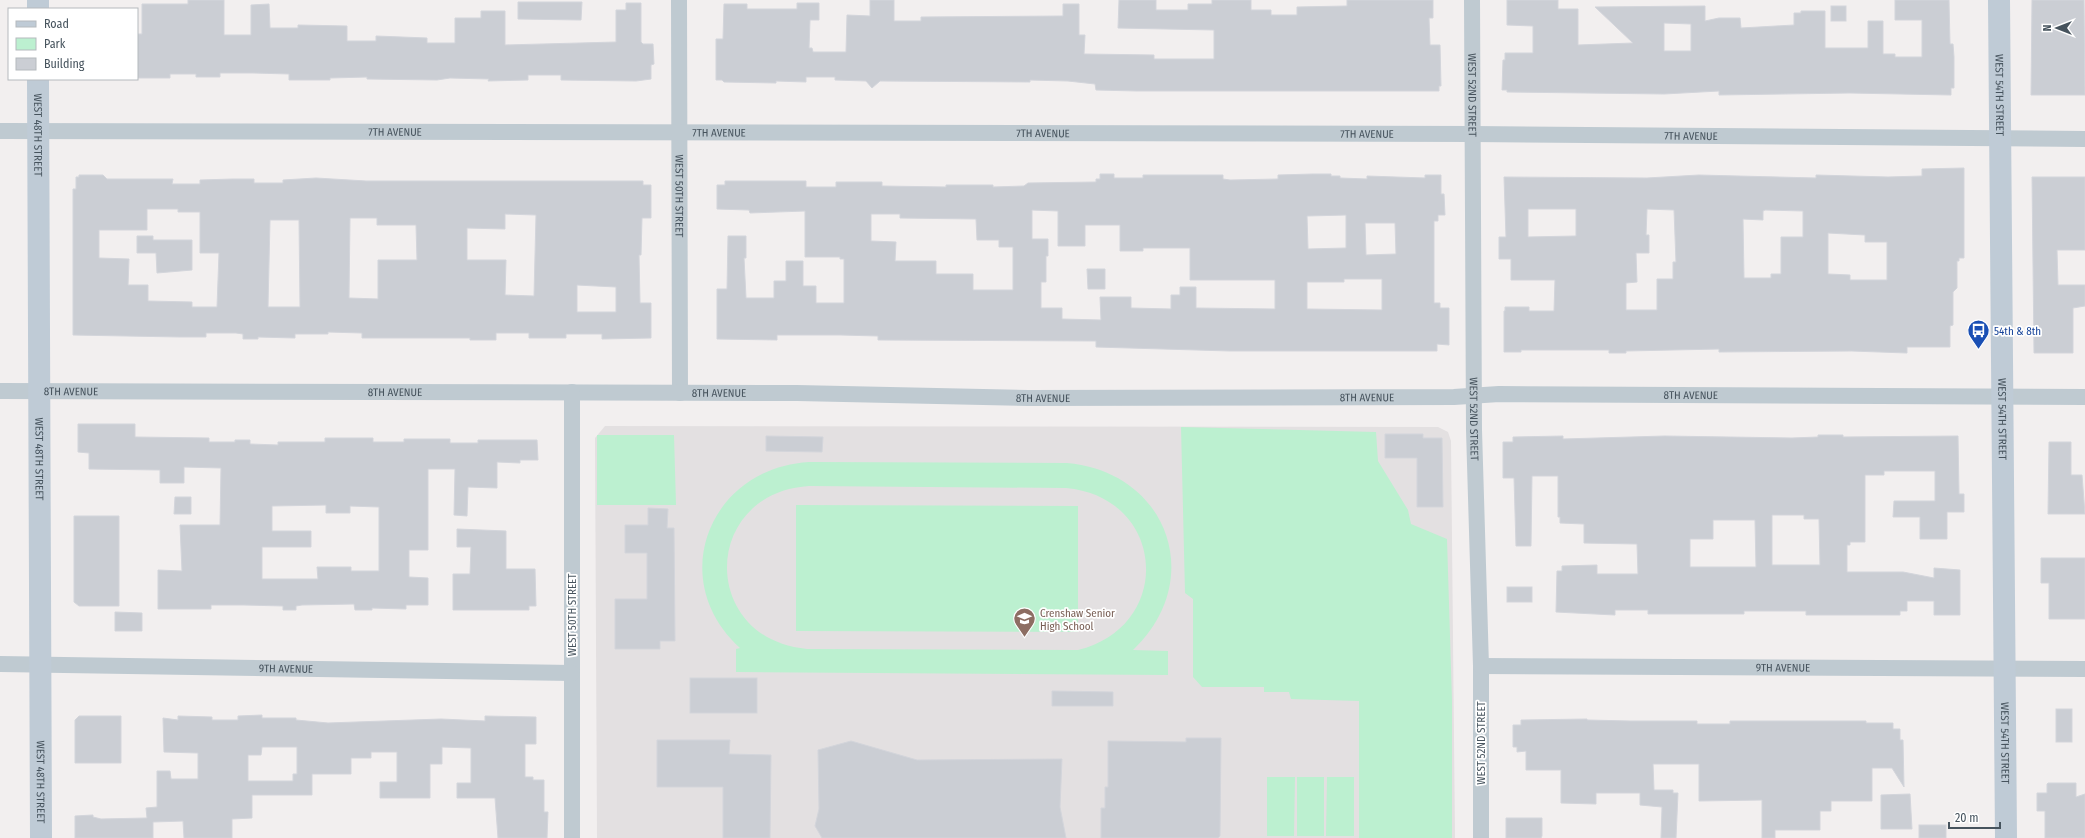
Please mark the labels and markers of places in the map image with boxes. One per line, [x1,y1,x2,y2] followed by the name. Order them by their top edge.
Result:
[1966,318,1992,351] bus stop icon: 54th & 8th
[1994,325,2041,338] place label: 54th & 8th
[1012,606,1038,639] school or university icon: Crenshaw Senior High School
[1040,607,1115,633] place label: Crenshaw Senior High School

